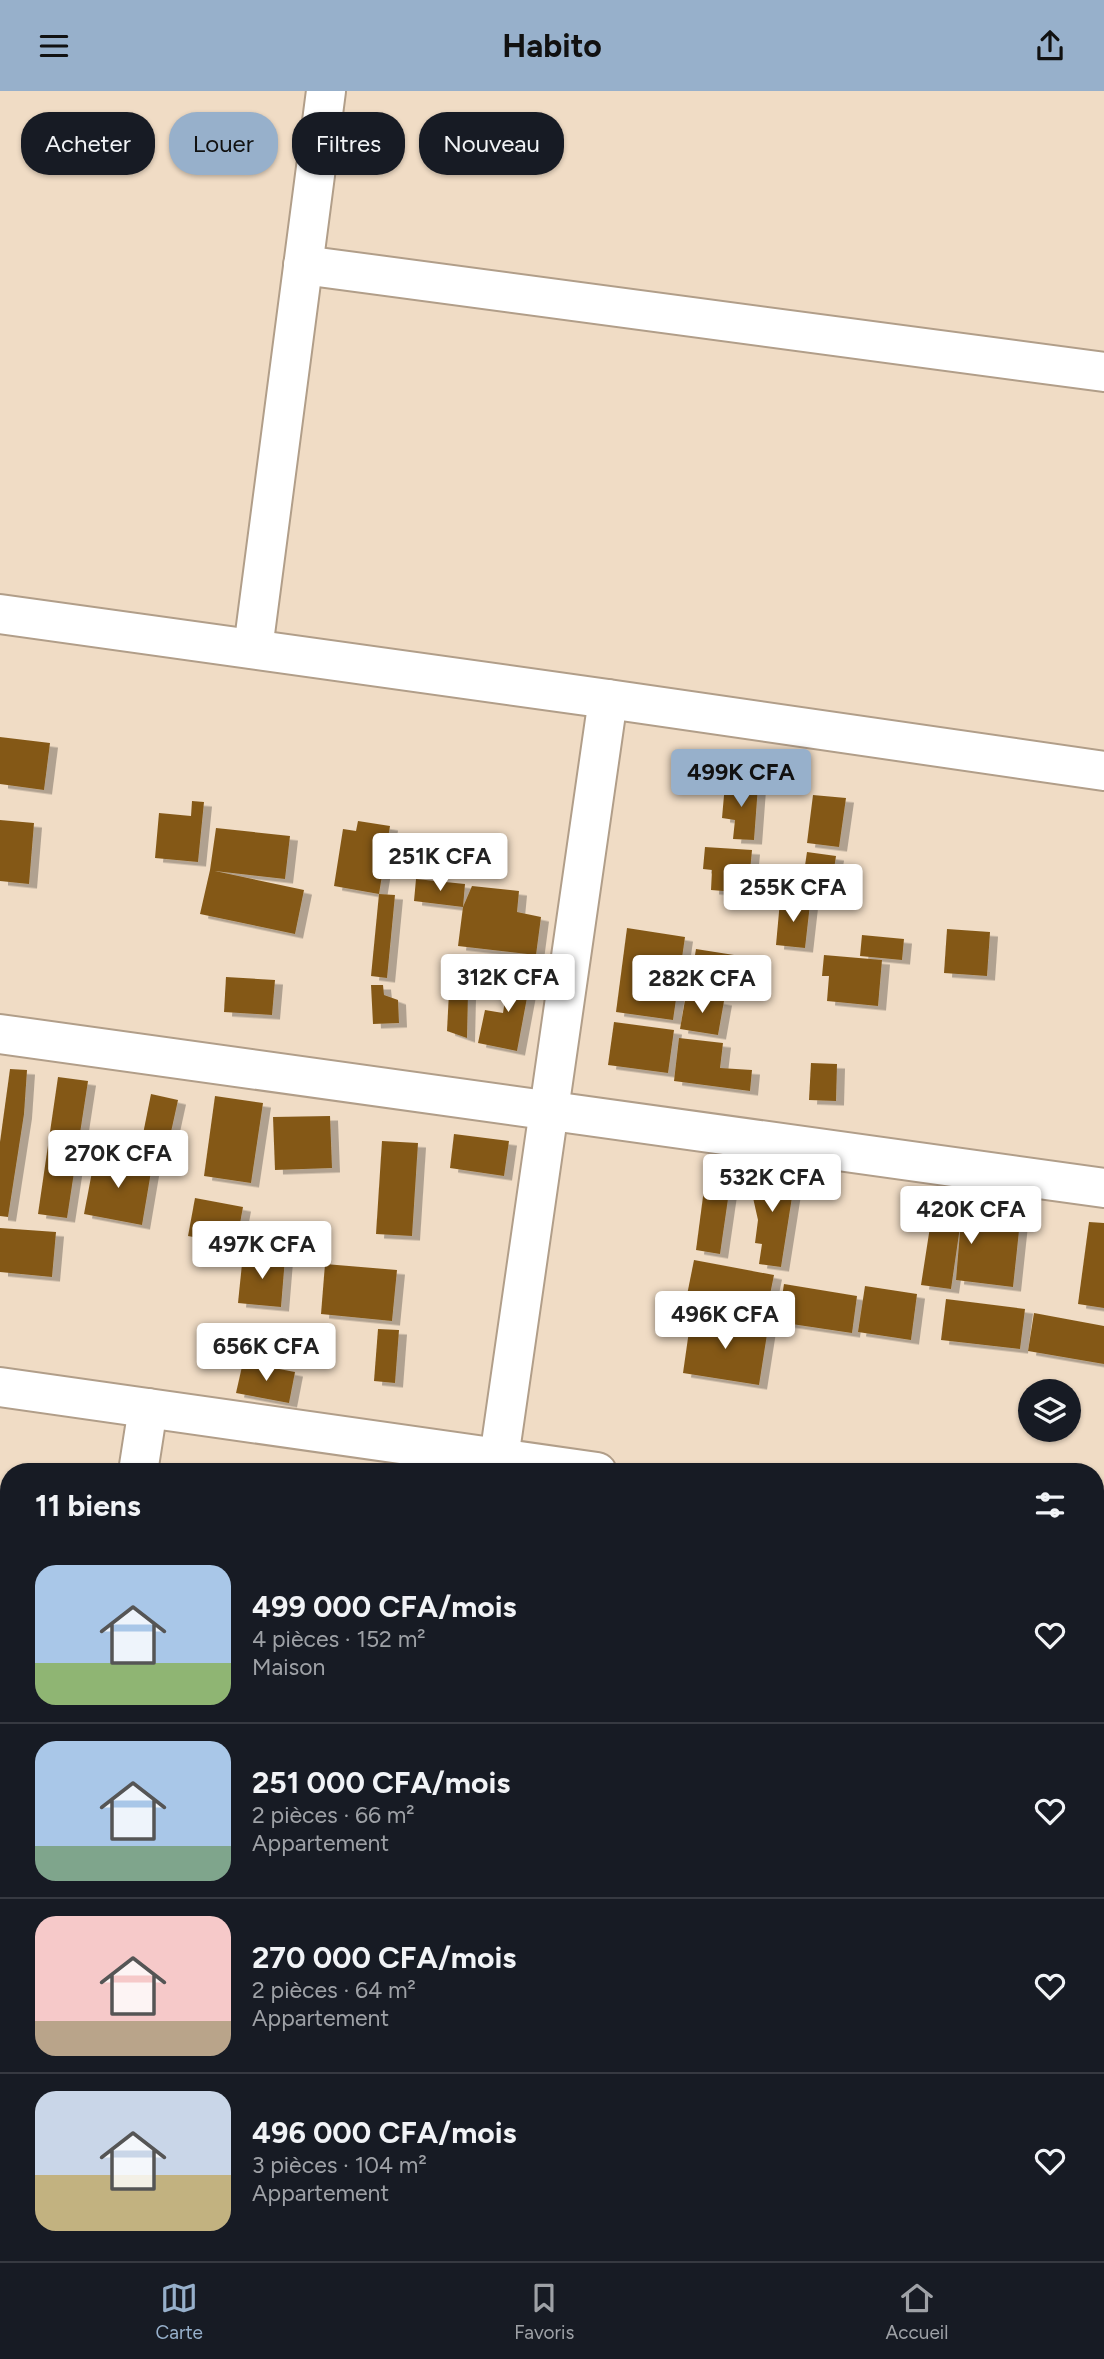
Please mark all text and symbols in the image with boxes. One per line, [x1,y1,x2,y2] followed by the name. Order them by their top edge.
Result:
[35,27,73,65] icon: menu
[502,27,602,65] text: Habito
[1031,27,1069,65] icon: share
[21,112,155,175] chip: Acheter
[169,112,278,175] chip: Louer
[292,112,405,175] chip: Filtres
[419,112,564,175] chip: Nouveau
[669,749,813,809] pin: 499K CFA
[687,758,795,786] text: 499K CFA
[368,833,512,893] pin: 251K CFA
[388,842,492,870] text: 251K CFA
[721,865,865,924] pin: 255K CFA
[740,873,846,901] text: 255K CFA
[436,955,580,1014] pin: 312K CFA
[630,955,774,1015] pin: 282K CFA
[457,963,559,991] text: 312K CFA
[648,964,756,992] text: 282K CFA
[46,1131,190,1190] pin: 270K CFA
[64,1139,172,1167] text: 270K CFA
[700,1155,844,1214] pin: 532K CFA
[719,1163,825,1191] text: 532K CFA
[899,1187,1043,1246] pin: 420K CFA
[916,1195,1026,1223] text: 420K CFA
[190,1221,334,1281] pin: 497K CFA
[208,1230,316,1258] text: 497K CFA
[653,1291,797,1351] pin: 496K CFA
[671,1300,779,1328] text: 496K CFA
[194,1323,338,1383] pin: 656K CFA
[213,1332,319,1360] text: 656K CFA
[1018,1379,1081,1442] map controls
[1018,1379,1081,1442] button: layers
[1031,1486,1069,1524] icon: filters
[35,1487,141,1524] text: 11 biens
[252,1588,517,1625] text: 499 000 CFA/mois
[91,1593,175,1677] icon: home
[1031,1616,1069,1654] icon: heart
[252,1625,426,1653] text: 4 pièces · 152 m²
[252,1653,325,1681] text: Maison
[252,1764,510,1801] text: 251 000 CFA/mois
[91,1769,175,1853] icon: home
[1031,1792,1069,1830] icon: heart
[252,1801,415,1829] text: 2 pièces · 66 m²
[252,1829,389,1857] text: Appartement
[252,1939,516,1976] text: 270 000 CFA/mois
[91,1944,175,2028] icon: home
[1031,1967,1069,2005] icon: heart
[252,1976,416,2004] text: 2 pièces · 64 m²
[252,2004,389,2032] text: Appartement
[252,2114,517,2151] text: 496 000 CFA/mois
[91,2119,175,2203] icon: home
[1031,2142,1069,2180] icon: heart
[252,2151,427,2179] text: 3 pièces · 104 m²
[252,2179,389,2207] text: Appartement
[156,2279,203,2344] tab: Carte
[514,2279,574,2344] tab: Favoris
[886,2279,948,2344] tab: Accueil

